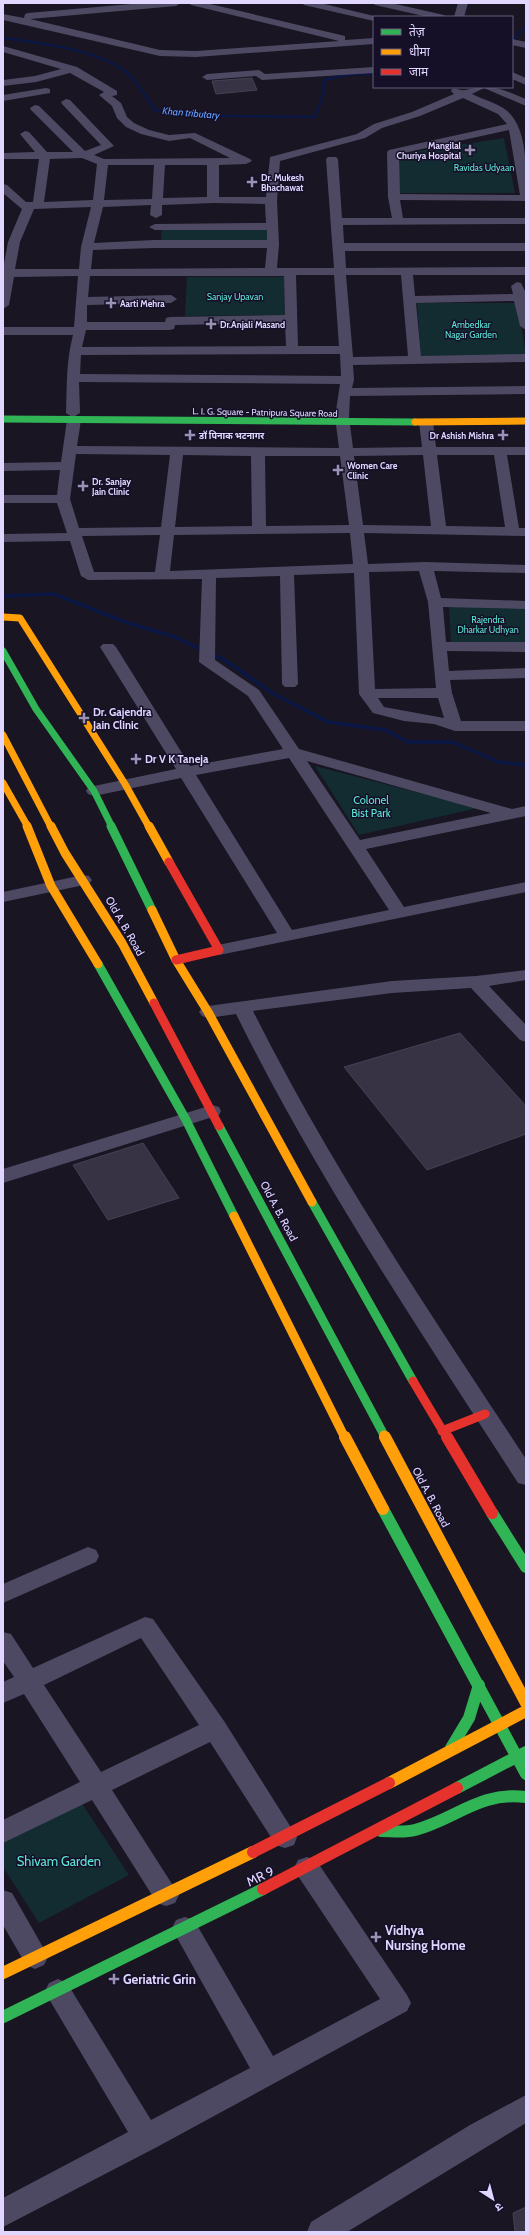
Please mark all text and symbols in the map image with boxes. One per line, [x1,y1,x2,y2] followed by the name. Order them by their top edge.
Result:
[373,16,513,88] legend
[409,24,426,39] text: तेज़
[409,44,431,59] text: धीमा
[409,64,429,79] text: जाम
[162,104,221,122] water label: Khan tributary
[397,140,462,161] place label: Mangilal Churiya Hospital
[464,144,476,156] marker: Mangilal Churiya Hospital
[454,162,514,173] park label: Ravidas Udyaan
[261,172,304,193] place label: Dr. Mukesh Bhachawat
[246,176,258,188] marker: Dr. Mukesh Bhachawat
[207,291,263,303] park label: Sanjay Upavan
[105,297,117,309] marker: Aarti Mehra
[120,298,165,309] place label: Aarti Mehra
[205,318,217,330] marker: Dr.Anjali Masand
[220,319,285,330] place label: Dr.Anjali Masand
[445,319,497,340] park label: Ambedkar Nagar Garden
[192,405,338,419] street label: L. I. G. Square - Patnipura Square Road
[184,429,196,441] marker: डॉ पिनाक भटनागर
[497,429,509,441] marker: Dr Ashish Mishra
[198,430,265,441] place label: डॉ पिनाक भटनागर
[430,430,495,441] place label: Dr Ashish Mishra
[347,460,398,481] place label: Women Care Clinic
[332,464,344,476] marker: Women Care Clinic
[91,476,131,497] place label: Dr. Sanjay Jain Clinic
[77,480,89,492] marker: Dr. Sanjay Jain Clinic
[457,614,519,635] park label: Rajendra Dharkar Udhyan
[92,705,152,732] place label: Dr. Gajendra Jain Clinic
[78,712,90,724] marker: Dr. Gajendra Jain Clinic
[145,752,209,766] place label: Dr V K Taneja
[130,753,142,765] marker: Dr V K Taneja
[351,793,391,820] park label: Colonel Bist Park
[102,894,148,958] street label: Old A. B. Road
[257,1178,301,1244] street label: Old A. B. Road
[409,1464,453,1530] street label: Old A. B. Road
[17,1853,101,1869] park label: Shivam Garden
[244,1863,276,1889] street label: MR 9
[385,1922,466,1953] place label: Vidhya Nursing Home
[370,1931,382,1943] marker: Vidhya Nursing Home
[123,1971,196,1987] place label: Geriatric Grin
[108,1973,120,1985] marker: Geriatric Grin
[473,2179,513,2219] north arrow
[492,2200,506,2215] text: उ

